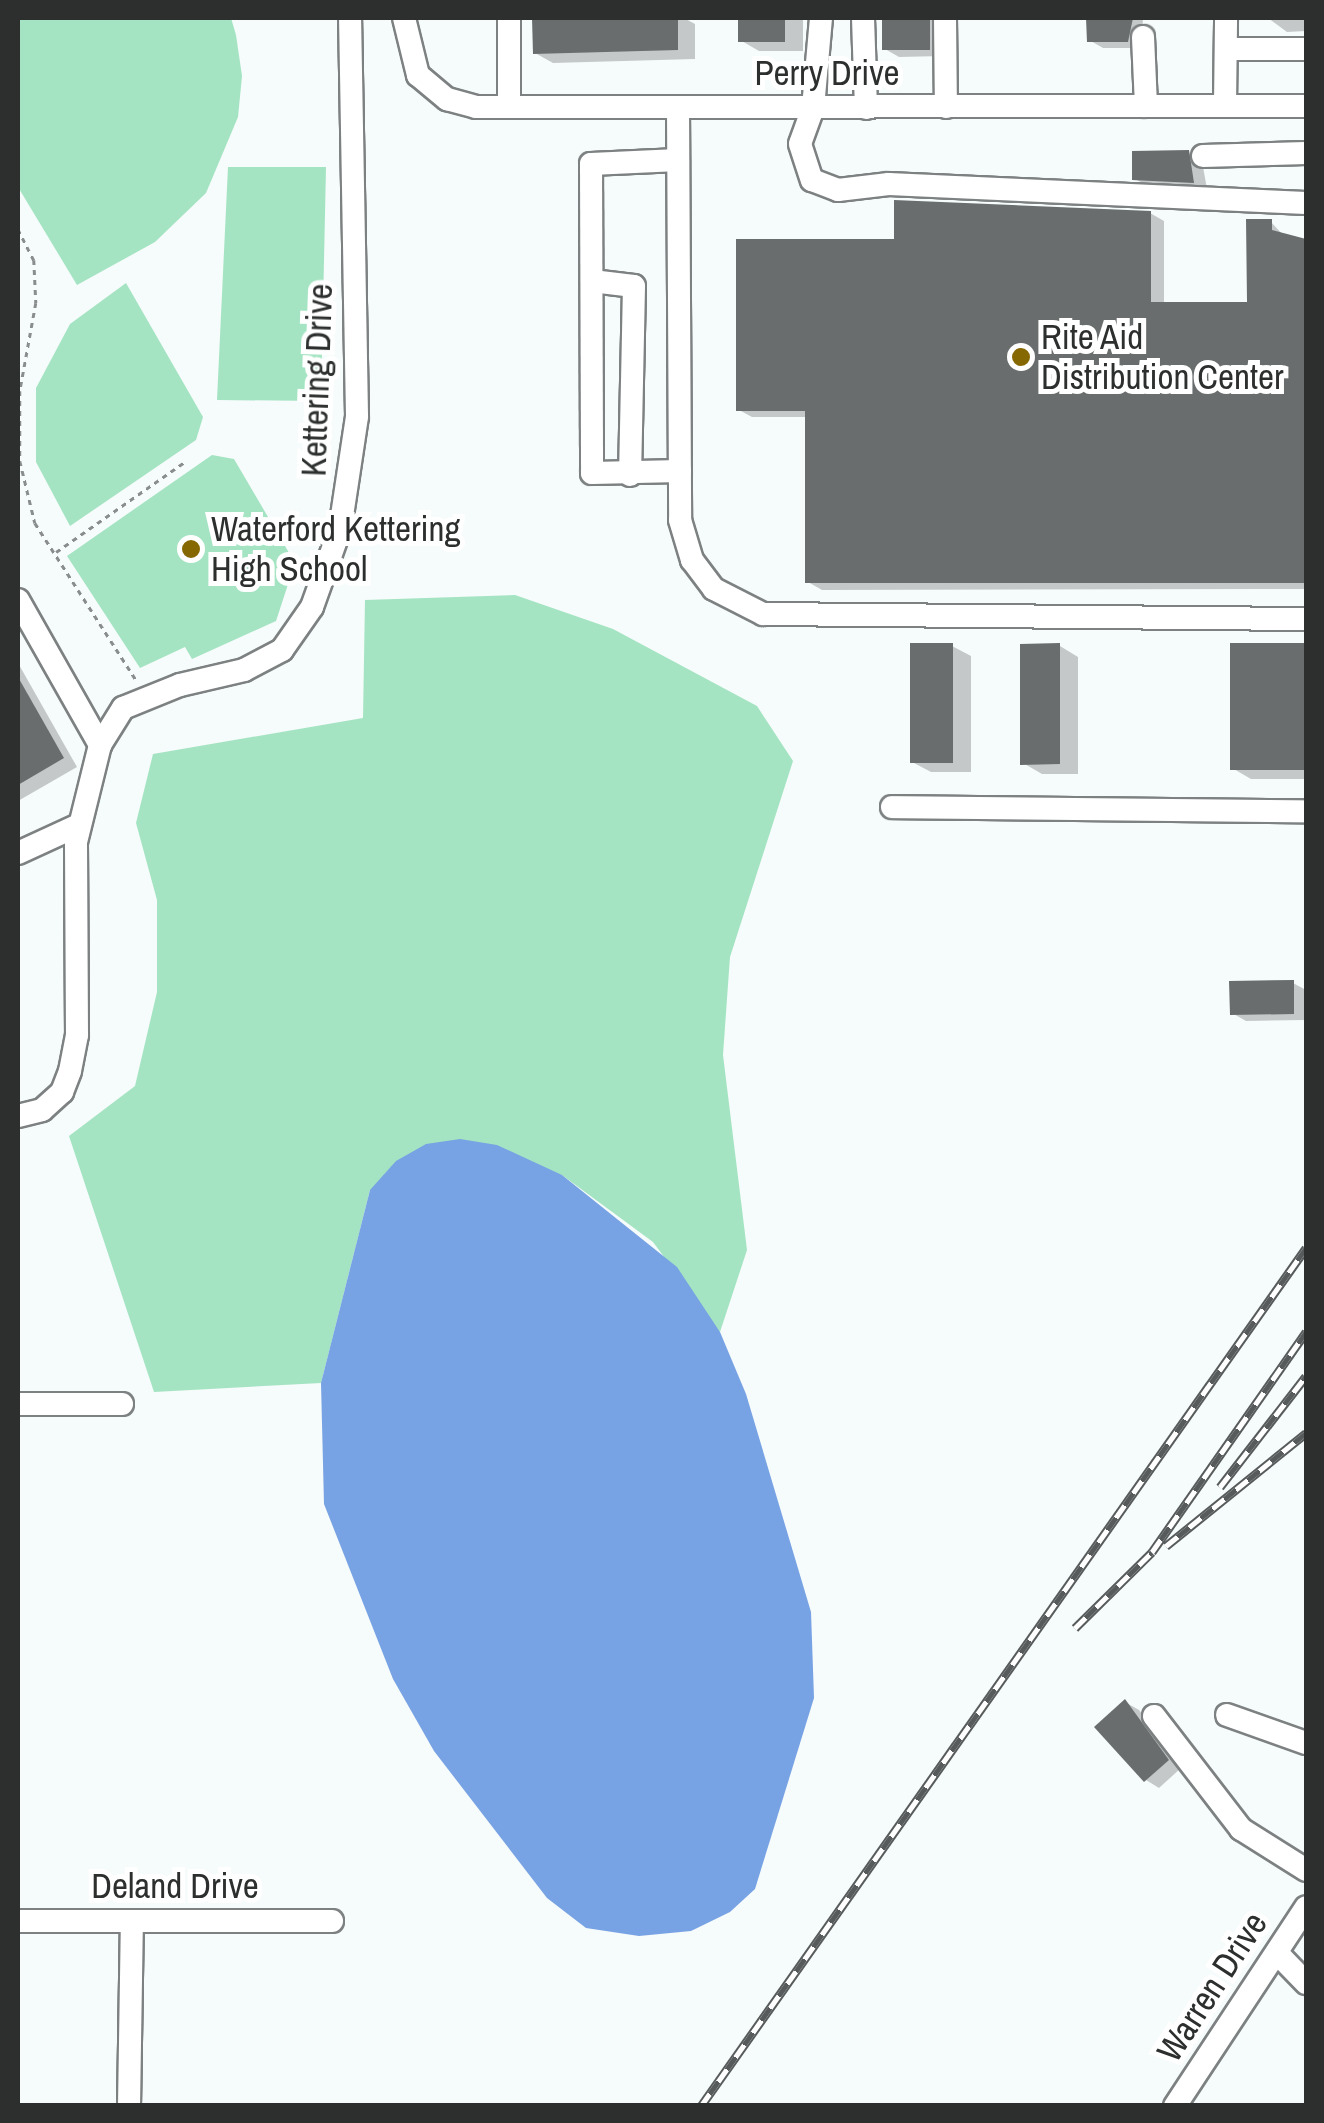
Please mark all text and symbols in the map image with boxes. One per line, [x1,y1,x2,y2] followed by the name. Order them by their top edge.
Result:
[754,52,900,94] street label: Perry Drive
[293,283,341,477] street label: Kettering Drive
[1041,316,1283,398] place label: Rite Aid Distribution Center
[1010,346,1032,368] marker: Rite Aid Distribution Center
[211,508,460,590] place label: Waterford Kettering High School
[180,538,202,560] marker: Waterford Kettering High School
[91,1865,259,1907] street label: Deland Drive
[1148,1904,1276,2070] street label: Warren Drive

